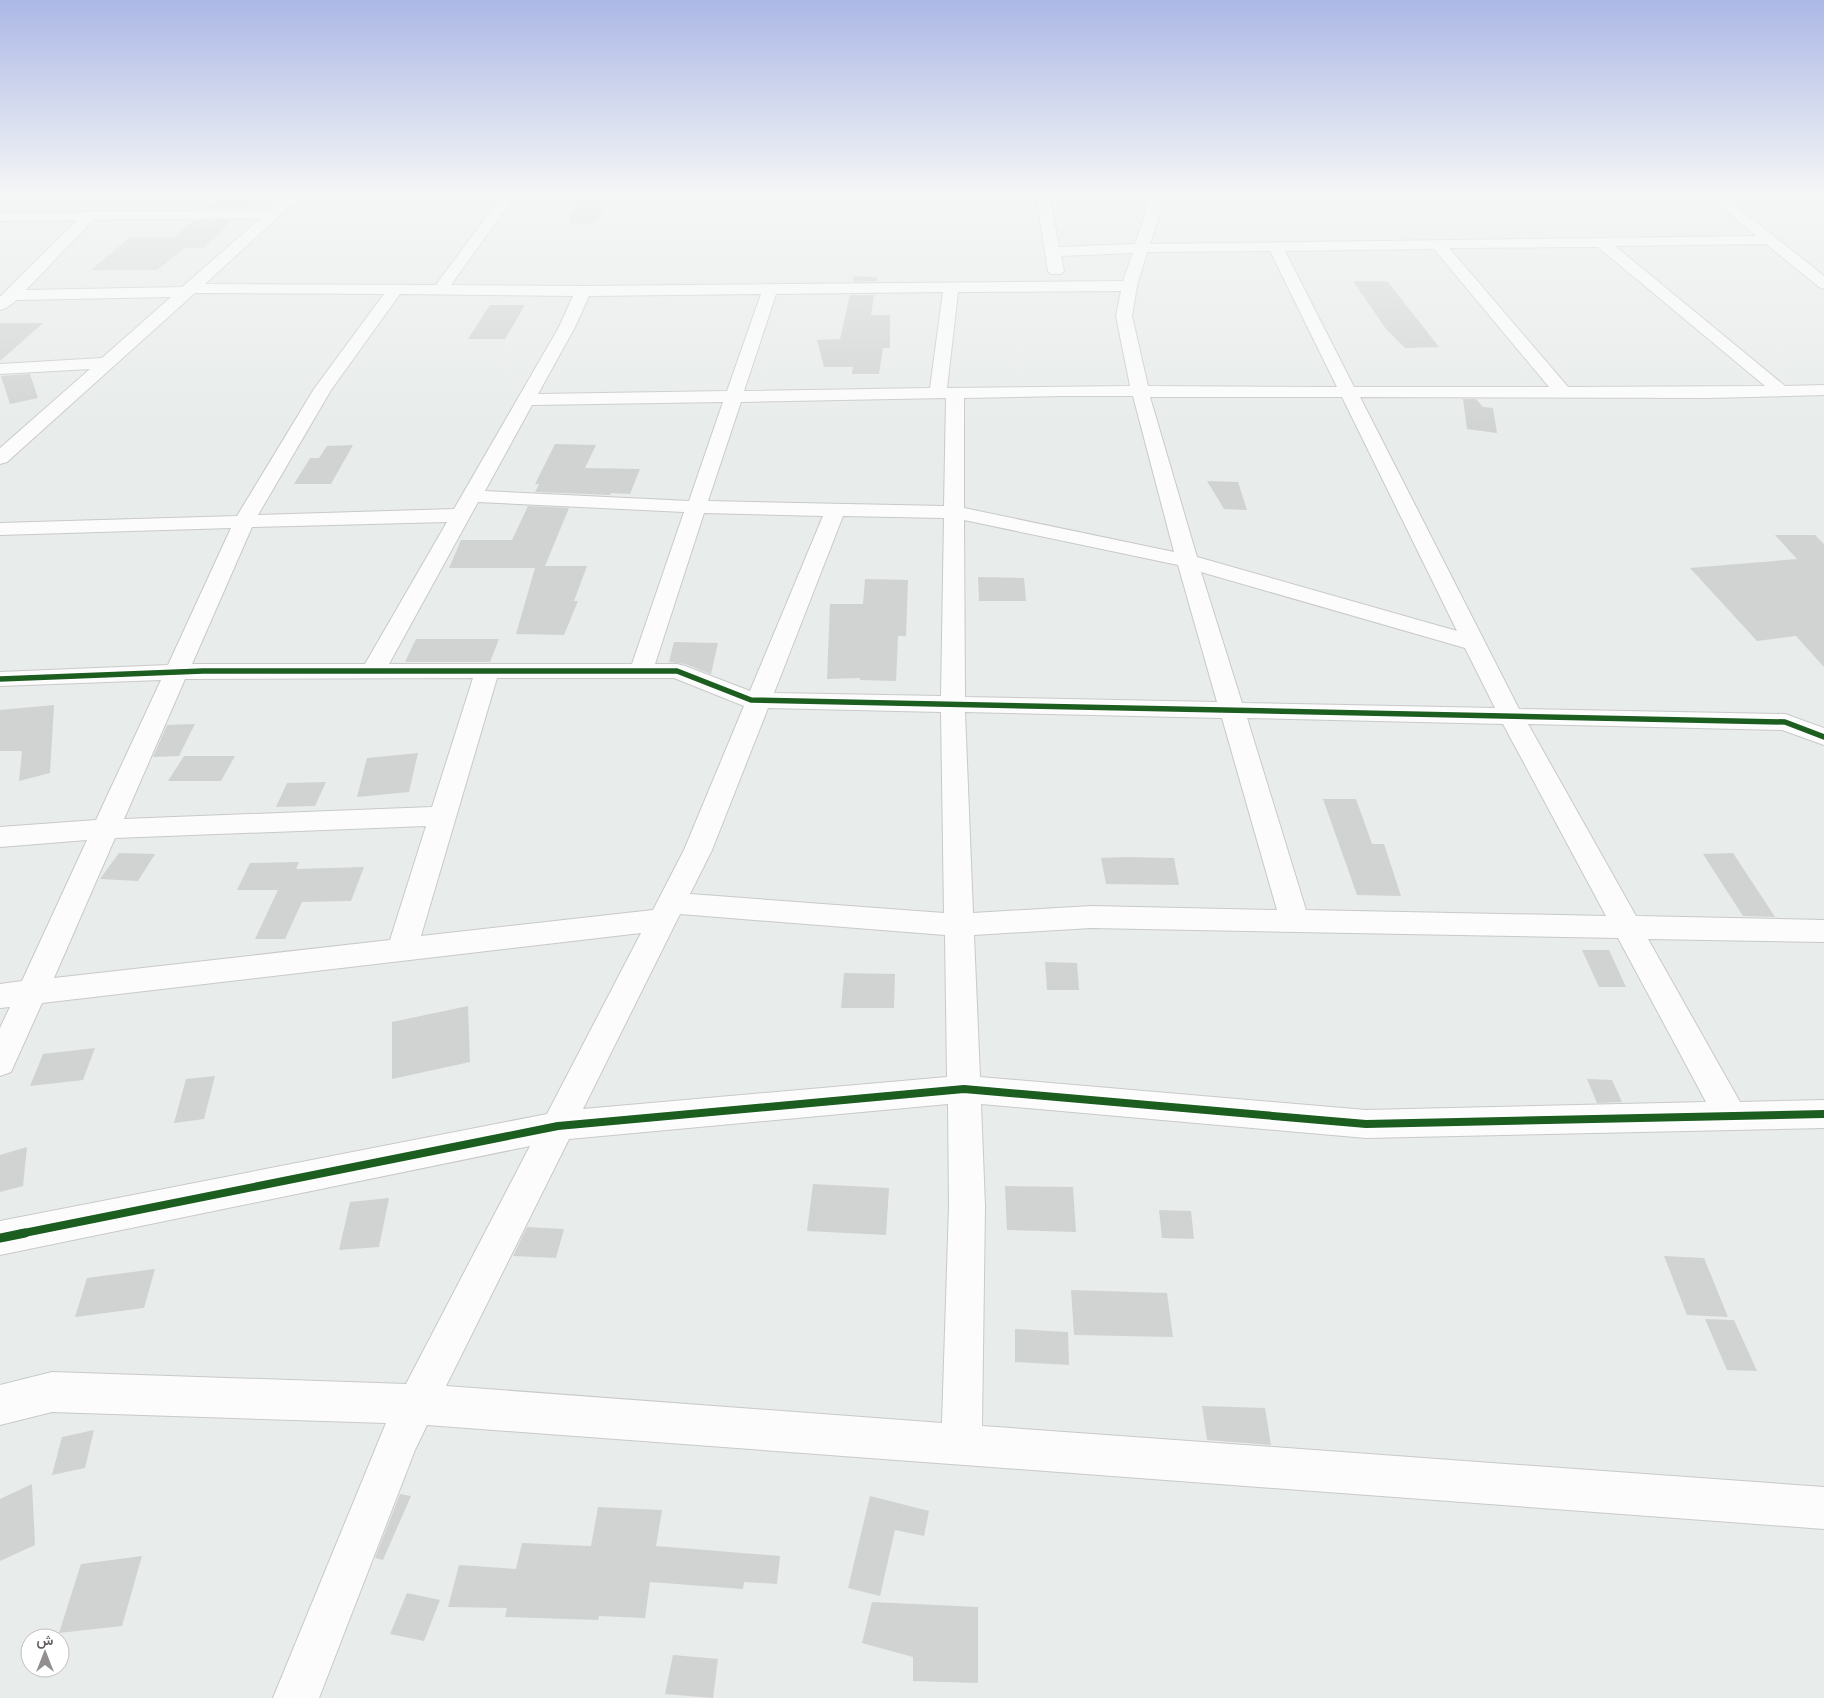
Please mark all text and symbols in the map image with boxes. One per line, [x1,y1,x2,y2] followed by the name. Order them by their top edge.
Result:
[20,1628,70,1678] north arrow
[37,1631,54,1649] text: ش

